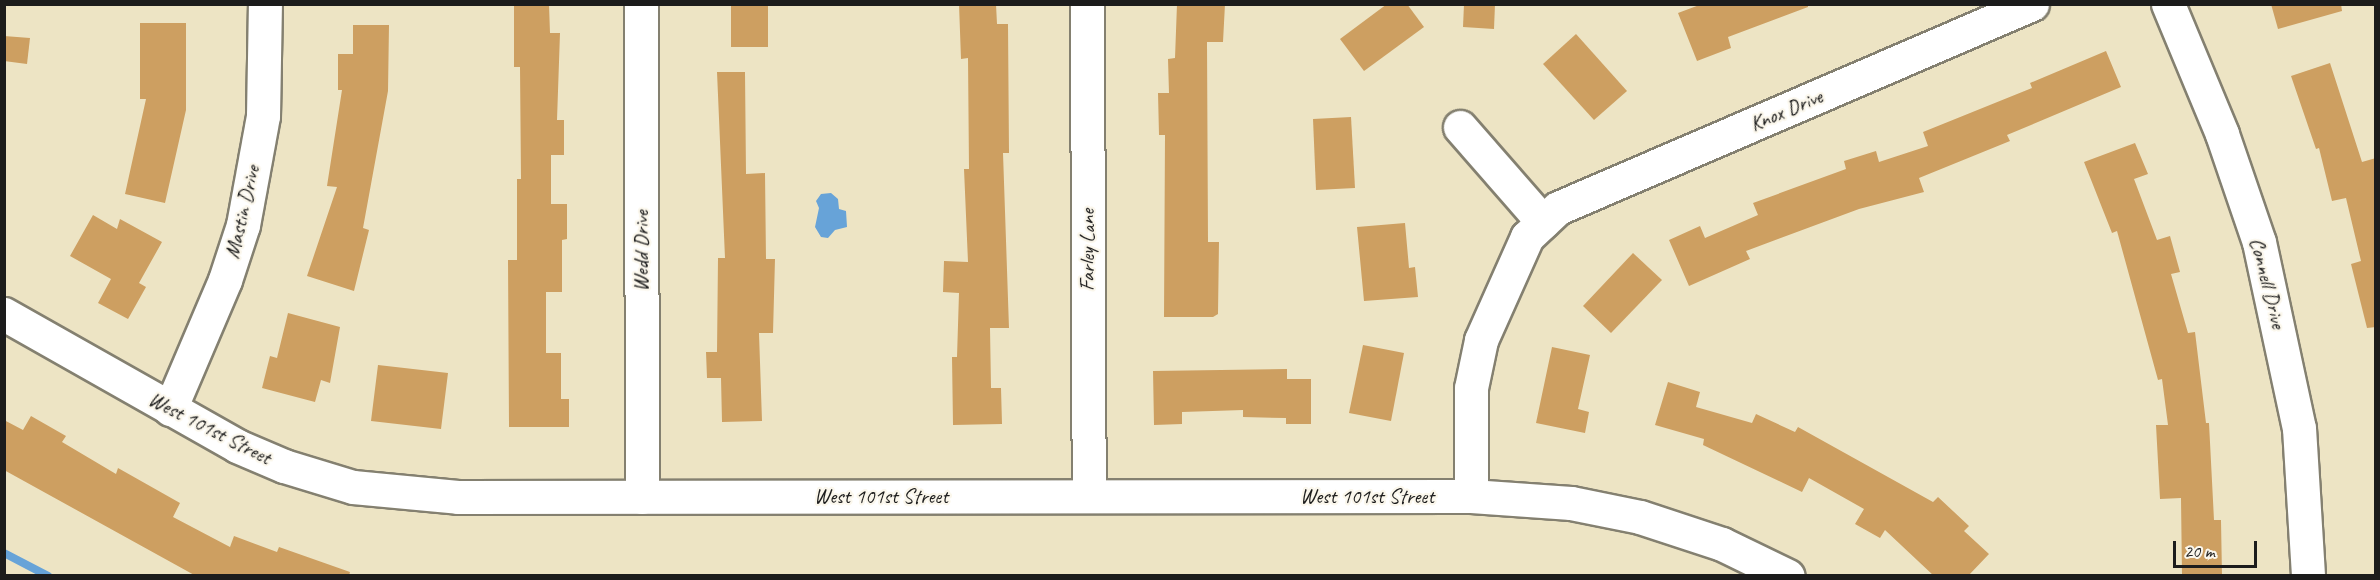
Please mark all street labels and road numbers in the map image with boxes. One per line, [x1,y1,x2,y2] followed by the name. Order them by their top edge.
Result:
[1746,83,1826,137] street label: Knox Drive
[219,163,265,261] street label: Mastin Drive
[1074,209,1100,291] street label: Farley Lane
[628,210,654,292] street label: Wedd Drive
[2245,235,2291,331] street label: Connell Drive
[144,386,276,470] street label: West 101st Street
[814,483,948,509] street label: West 101st Street
[1300,483,1434,509] street label: West 101st Street

